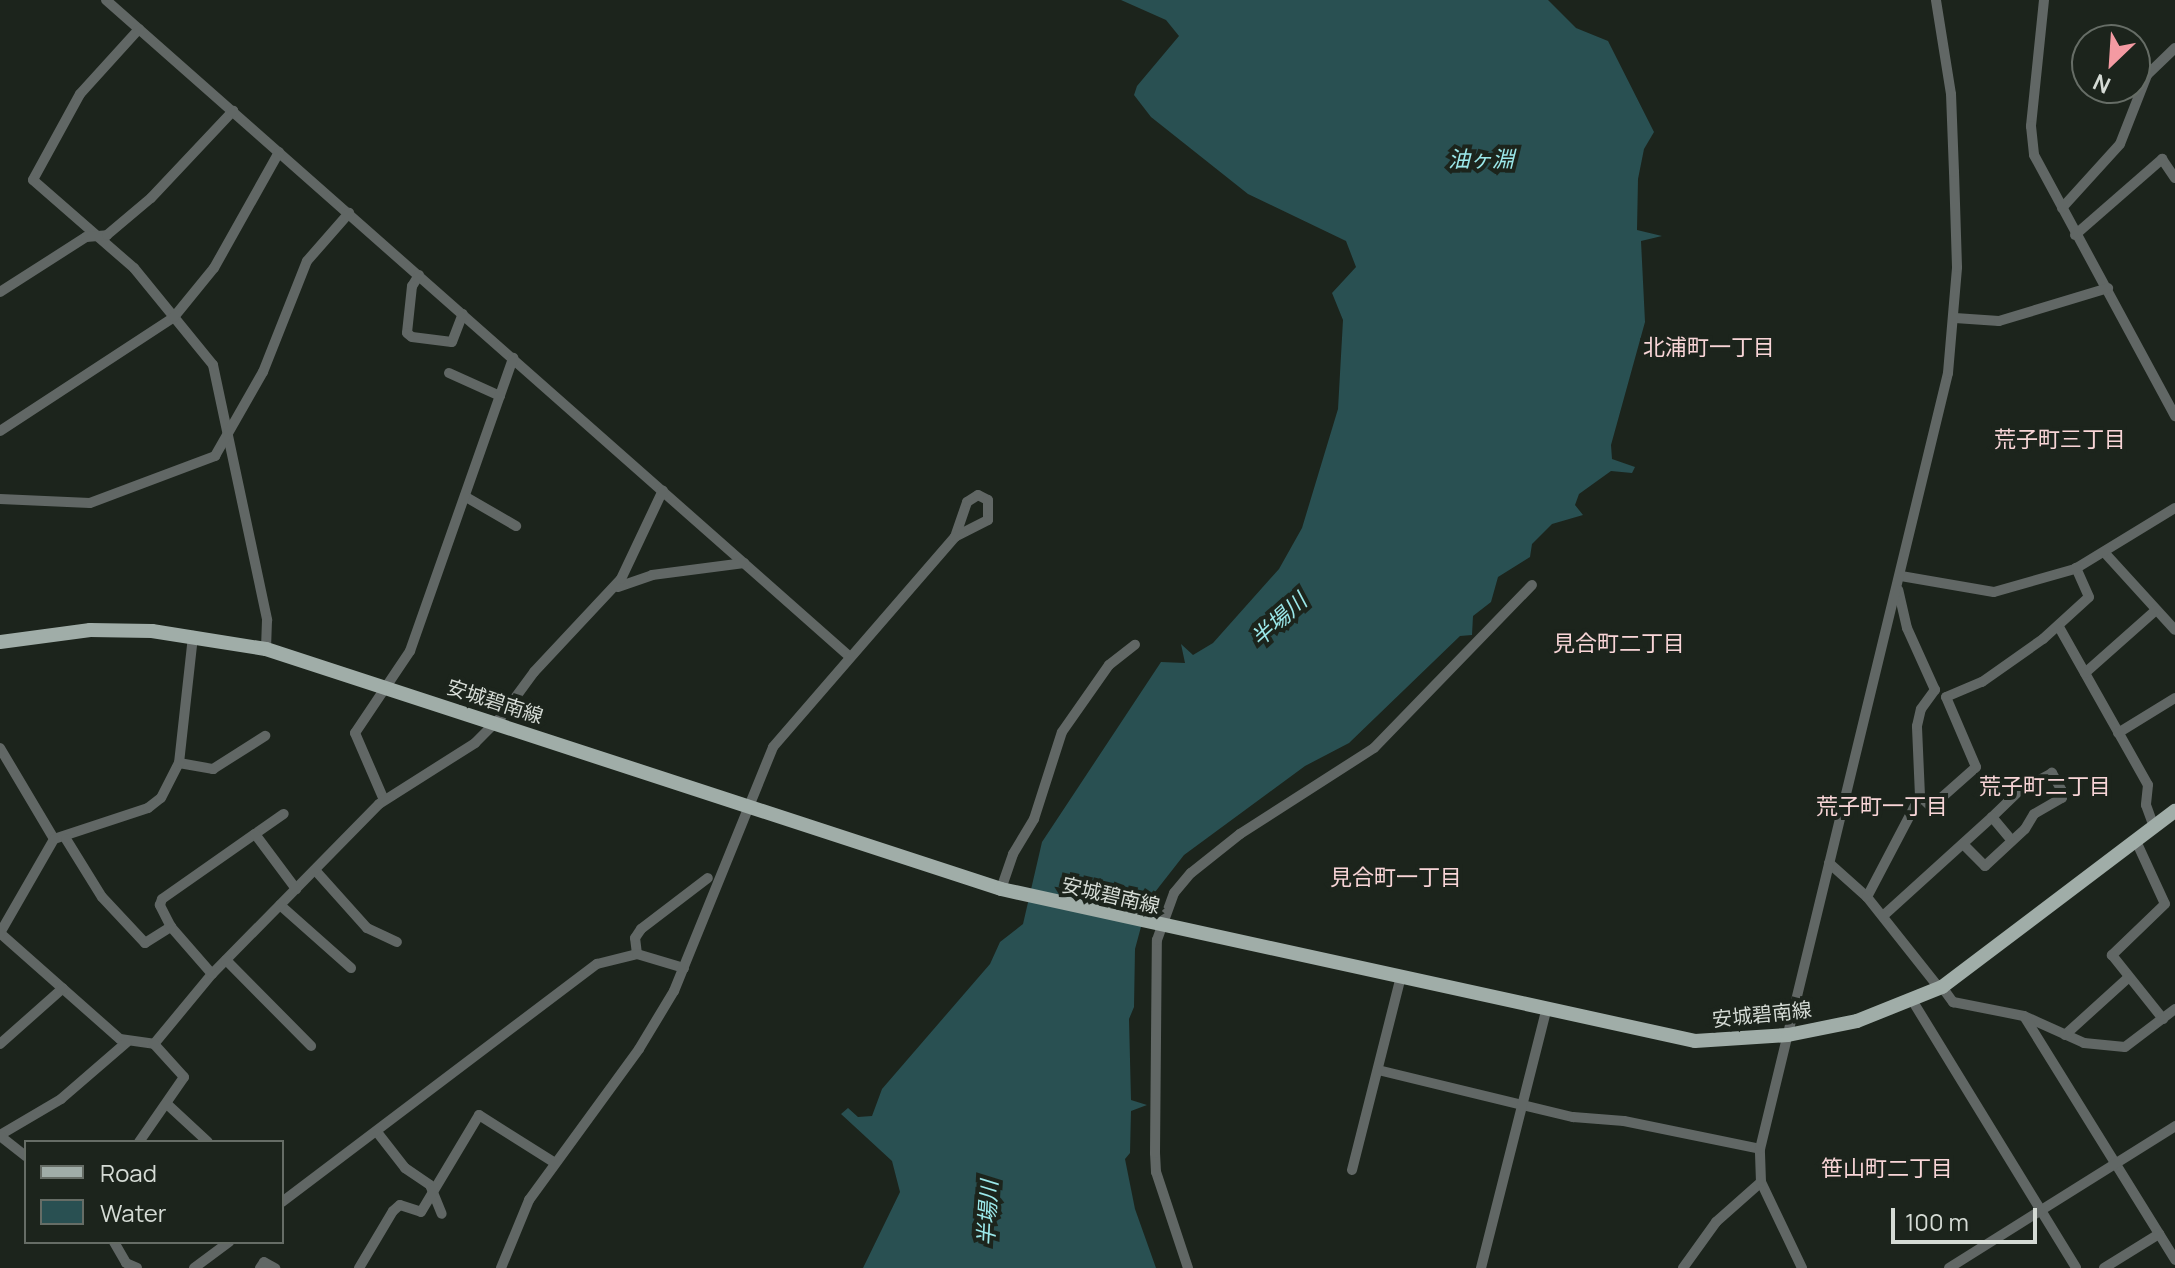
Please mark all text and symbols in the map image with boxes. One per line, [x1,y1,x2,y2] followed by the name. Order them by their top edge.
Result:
[2071,24,2151,104] north arrow
[2088,67,2115,101] text: N
[1448,147,1514,173] water label: 油ヶ淵
[1643,335,1775,361] district label: 北浦町一丁目
[1994,427,2126,453] district label: 荒子町三丁目
[1246,588,1312,652] water label: 半場川
[1553,631,1685,657] district label: 見合町二丁目
[444,674,546,728] street label: 安城碧南線
[1979,774,2111,800] district label: 荒子町二丁目
[1816,794,1948,820] district label: 荒子町一丁目
[1330,865,1462,891] district label: 見合町一丁目
[1060,872,1162,918] street label: 安城碧南線
[1711,997,1813,1031] street label: 安城碧南線
[24,1140,284,1244] legend
[100,1156,157,1189] text: Road
[1821,1156,1953,1182] district label: 笹山町二丁目
[973,1179,1003,1247] water label: 半場川
[1895,1192,2041,1242] scale bar
[100,1196,167,1229] text: Water
[1905,1205,1969,1238] text: 100 m

